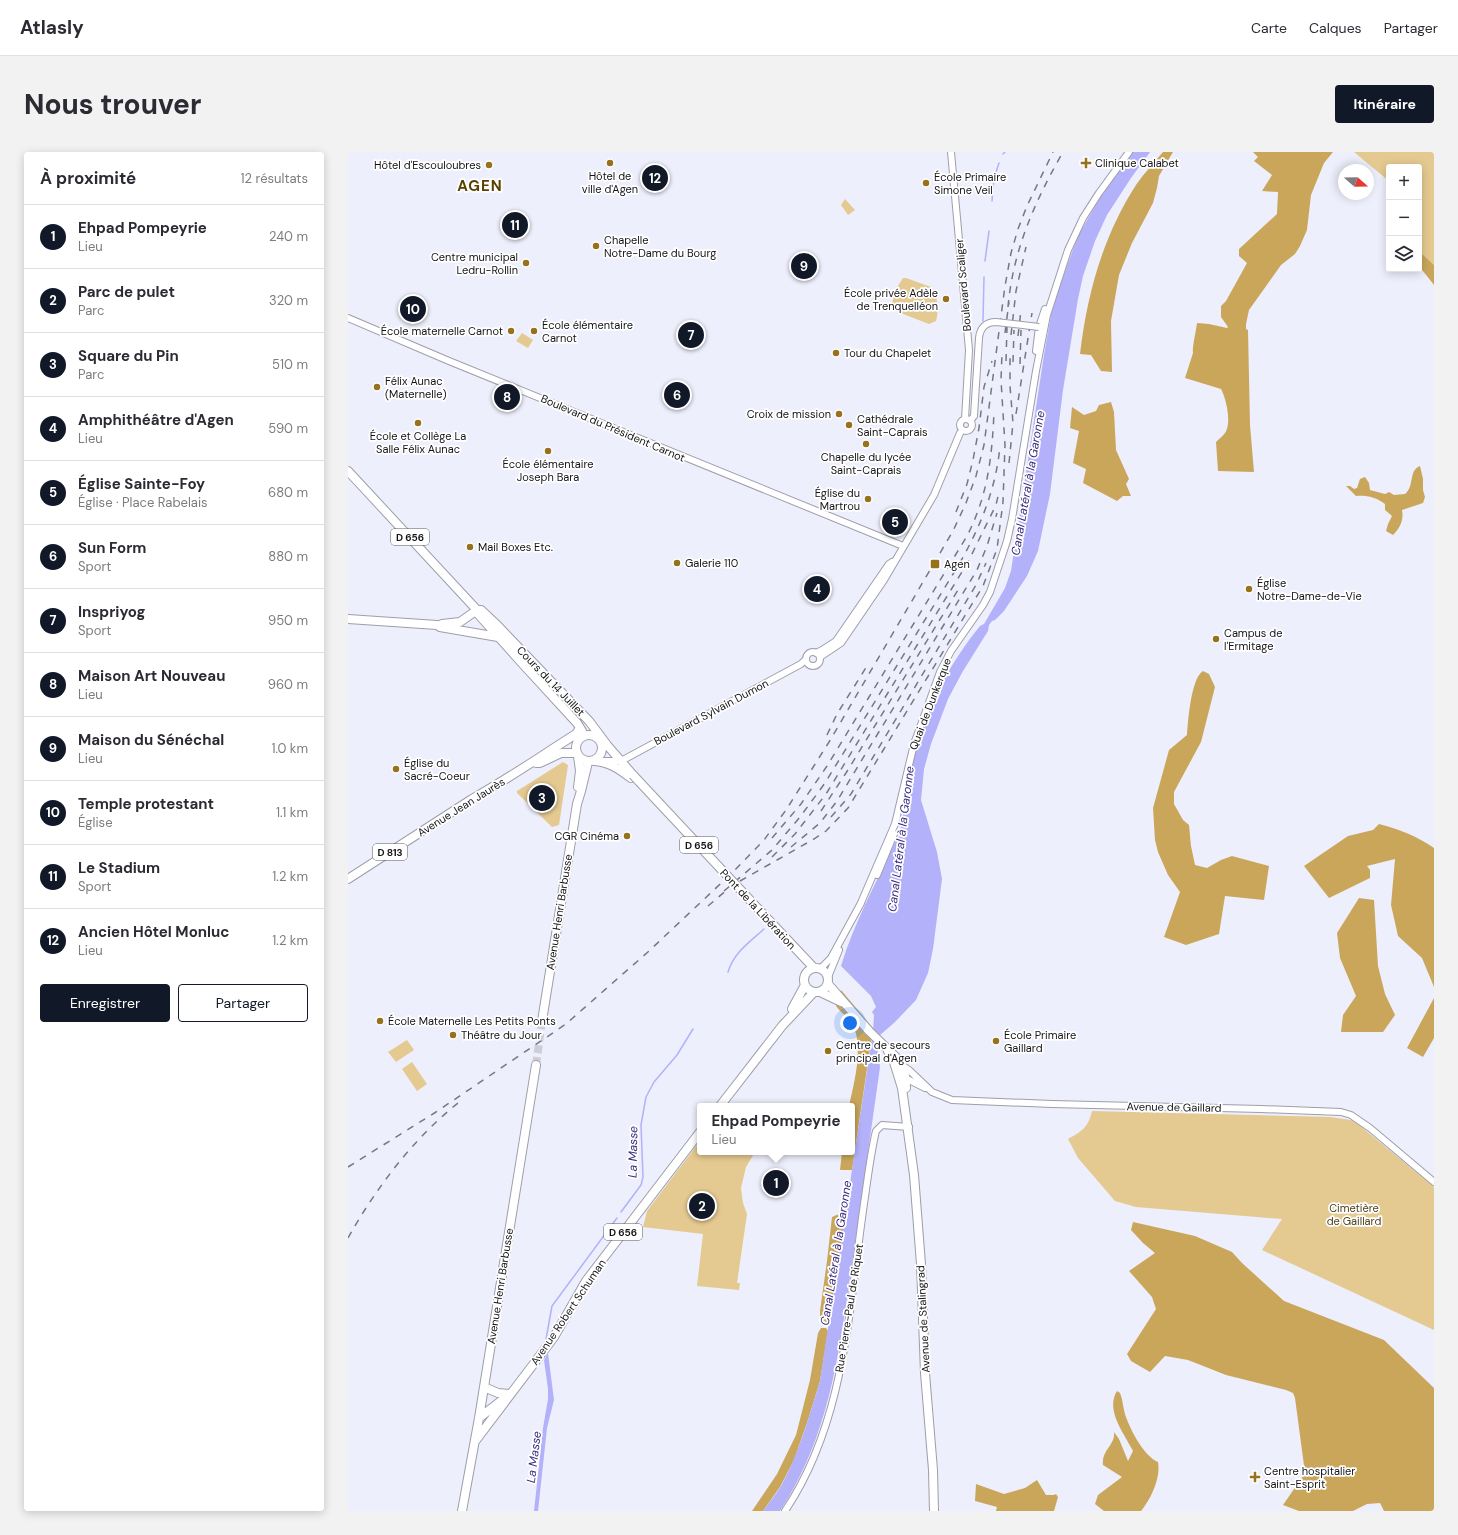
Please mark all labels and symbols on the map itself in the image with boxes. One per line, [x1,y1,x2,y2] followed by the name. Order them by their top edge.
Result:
[1095,156,1179,170] place label: Clinique Calabet
[1080,157,1092,169] marker: Clinique Calabet
[374,158,481,172] place label: Hôtel d'Escouloubres
[605,158,615,168] marker: Hôtel de ville d'Agen
[484,160,494,170] marker: Hôtel d'Escouloubres
[642,163,668,193] pin: 12
[1338,164,1374,200] north arrow
[582,169,638,196] place label: Hôtel de ville d'Agen
[934,170,1006,197] place label: École Primaire Simone Veil
[457,176,503,196] district label: AGEN
[921,178,931,188] marker: École Primaire Simone Veil
[502,210,528,240] pin: 11
[604,233,716,260] place label: Chapelle Notre-Dame du Bourg
[952,238,974,332] street label: Boulevard Scaliger
[591,241,601,251] marker: Chapelle Notre-Dame du Bourg
[431,250,518,277] place label: Centre municipal Ledru-Rollin
[791,251,817,281] pin: 9
[521,258,531,268] marker: Centre municipal Ledru-Rollin
[844,286,938,313] place label: École privée Adèle de Trenquelléon
[400,294,426,324] pin: 10
[941,294,951,304] marker: École privée Adèle de Trenquelléon
[542,318,633,345] place label: École élémentaire Carnot
[678,320,704,350] pin: 7
[381,324,503,338] place label: École maternelle Carnot
[506,326,516,336] marker: École maternelle Carnot
[529,326,539,336] marker: École élémentaire Carnot
[844,346,931,360] place label: Tour du Chapelet
[831,348,841,358] marker: Tour du Chapelet
[385,374,446,401] place label: Félix Aunac (Maternelle)
[664,380,690,410] pin: 6
[372,382,382,392] marker: Félix Aunac (Maternelle)
[494,382,520,412] pin: 8
[539,391,687,465] street label: Boulevard du Président Carnot
[747,407,831,421] place label: Croix de mission
[834,409,844,419] marker: Croix de mission
[1007,409,1049,557] water label: Canal Latéral à la Garonne
[857,412,928,439] place label: Cathédrale Saint-Caprais
[413,418,423,428] marker: École et Collège La Salle Félix Aunac
[844,420,854,430] marker: Cathédrale Saint-Caprais
[370,429,466,456] place label: École et Collège La Salle Félix Aunac
[861,439,871,449] marker: Chapelle du lycée Saint-Caprais
[543,446,553,456] marker: École élémentaire Joseph Bara
[821,450,911,477] place label: Chapelle du lycée Saint-Caprais
[502,457,594,484] place label: École élémentaire Joseph Bara
[815,486,860,513] place label: Église du Martrou
[863,494,873,504] marker: Église du Martrou
[882,507,908,537] pin: 5
[391,529,429,545] road number: D 656
[478,540,553,554] place label: Mail Boxes Etc.
[465,542,475,552] marker: Mail Boxes Etc.
[685,556,738,570] place label: Galerie 110
[944,557,970,571] place label: Agen
[672,558,682,568] marker: Galerie 110
[929,558,941,570] marker: Agen
[804,574,830,604] pin: 4
[1257,576,1362,603] place label: Église Notre-Dame-de-Vie
[1244,584,1254,594] marker: Église Notre-Dame-de-Vie
[1224,626,1282,653] place label: Campus de l'Ermitage
[1211,634,1221,644] marker: Campus de l'Ermitage
[514,643,588,719] street label: Cours du 14 Juillet
[906,656,954,752] street label: Quai de Dunkerque
[651,676,771,748] street label: Boulevard Sylvain Dumon
[404,756,470,783] place label: Église du Sacré-Coeur
[391,764,401,774] marker: Église du Sacré-Coeur
[884,765,918,913] water label: Canal Latéral à la Garonne
[415,774,507,840] street label: Avenue Jean Jaurès
[529,783,555,813] pin: 3
[554,829,619,843] place label: CGR Cinéma
[622,831,632,841] marker: CGR Cinéma
[680,837,718,853] road number: D 656
[373,844,407,860] road number: D 813
[543,853,575,971] street label: Avenue Henri Barbusse
[717,866,799,952] street label: Pont de la Libération
[840,1013,860,1033] your location
[388,1014,556,1028] place label: École Maternelle Les Petits Ponts
[375,1016,385,1026] marker: École Maternelle Les Petits Ponts
[461,1028,541,1042] place label: Théâtre du Jour
[1004,1028,1076,1055] place label: École Primaire Gaillard
[448,1030,458,1040] marker: Théâtre du Jour
[991,1036,1001,1046] marker: École Primaire Gaillard
[836,1038,930,1065] place label: Centre de secours principal d'Agen
[823,1046,833,1056] marker: Centre de secours principal d'Agen
[1126,1099,1222,1115] street label: Avenue de Gaillard
[625,1126,641,1178] water label: La Masse
[763,1168,789,1198] pin: 1
[817,1179,855,1327] water label: Canal Latéral à la Garonne
[689,1191,715,1221] pin: 2
[1327,1201,1381,1228] park label: Cimetière de Gaillard
[604,1224,642,1240] road number: D 656
[484,1227,516,1345] street label: Avenue Henri Barbusse
[832,1243,866,1373] street label: Rue Pierre-Paul de Riquet
[527,1256,609,1368] street label: Avenue Robert Schuman
[913,1265,933,1373] street label: Avenue de Stalingrad
[523,1430,545,1484] water label: La Masse
[1264,1464,1355,1491] place label: Centre hospitalier Saint-Esprit
[1249,1471,1261,1483] marker: Centre hospitalier Saint-Esprit

